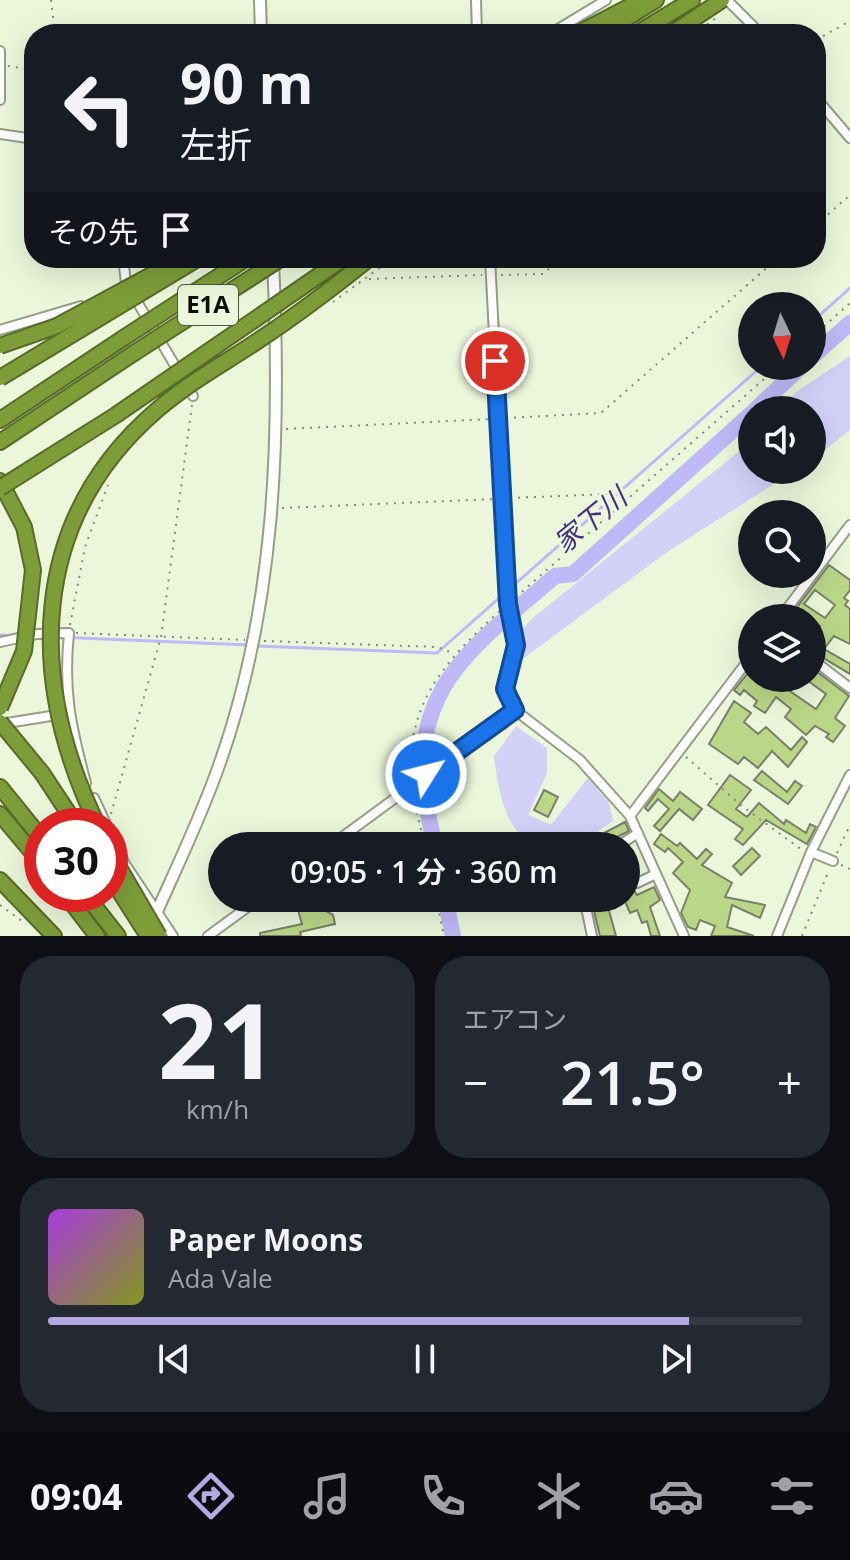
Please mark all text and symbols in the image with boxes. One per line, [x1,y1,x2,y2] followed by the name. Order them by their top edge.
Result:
[180,44,314,120] text: 90 m
[48,56,152,160] icon: left
[180,120,252,169] text: 左折
[154,208,198,252] icon: arrive
[48,211,138,252] text: その先
[178,285,238,325] road number: E1A
[738,292,826,380] north arrow
[738,292,826,692] map controls
[461,327,529,395] pin
[473,339,517,383] icon: arrive
[738,396,826,484] button: sound
[545,476,636,560] water label: 家下川
[738,500,826,588] button: search
[738,604,826,692] button: layers
[384,732,468,816] position arrow
[24,808,128,912] speed limit sign: 30
[290,851,558,892] text: 09:05 · 1 分 · 360 m
[158,968,277,1109] text: 21
[463,1001,567,1037] text: エアコン
[560,1041,705,1123] text: 21.5°
[463,1052,488,1112] text: −
[777,1052,802,1112] text: +
[186,1091,249,1127] text: km/h
[168,1219,363,1260] text: Paper Moons
[168,1260,273,1296] text: Ada Vale
[152,1337,196,1381] icon: previous
[403,1337,447,1381] icon: pause
[654,1337,698,1381] icon: next
[183,1468,239,1524] icon: directions
[299,1468,355,1524] icon: music
[415,1468,471,1524] icon: phone
[531,1468,587,1524] icon: climate
[648,1468,704,1524] icon: car
[764,1468,820,1524] icon: filters
[30,1472,123,1521] text: 09:04

